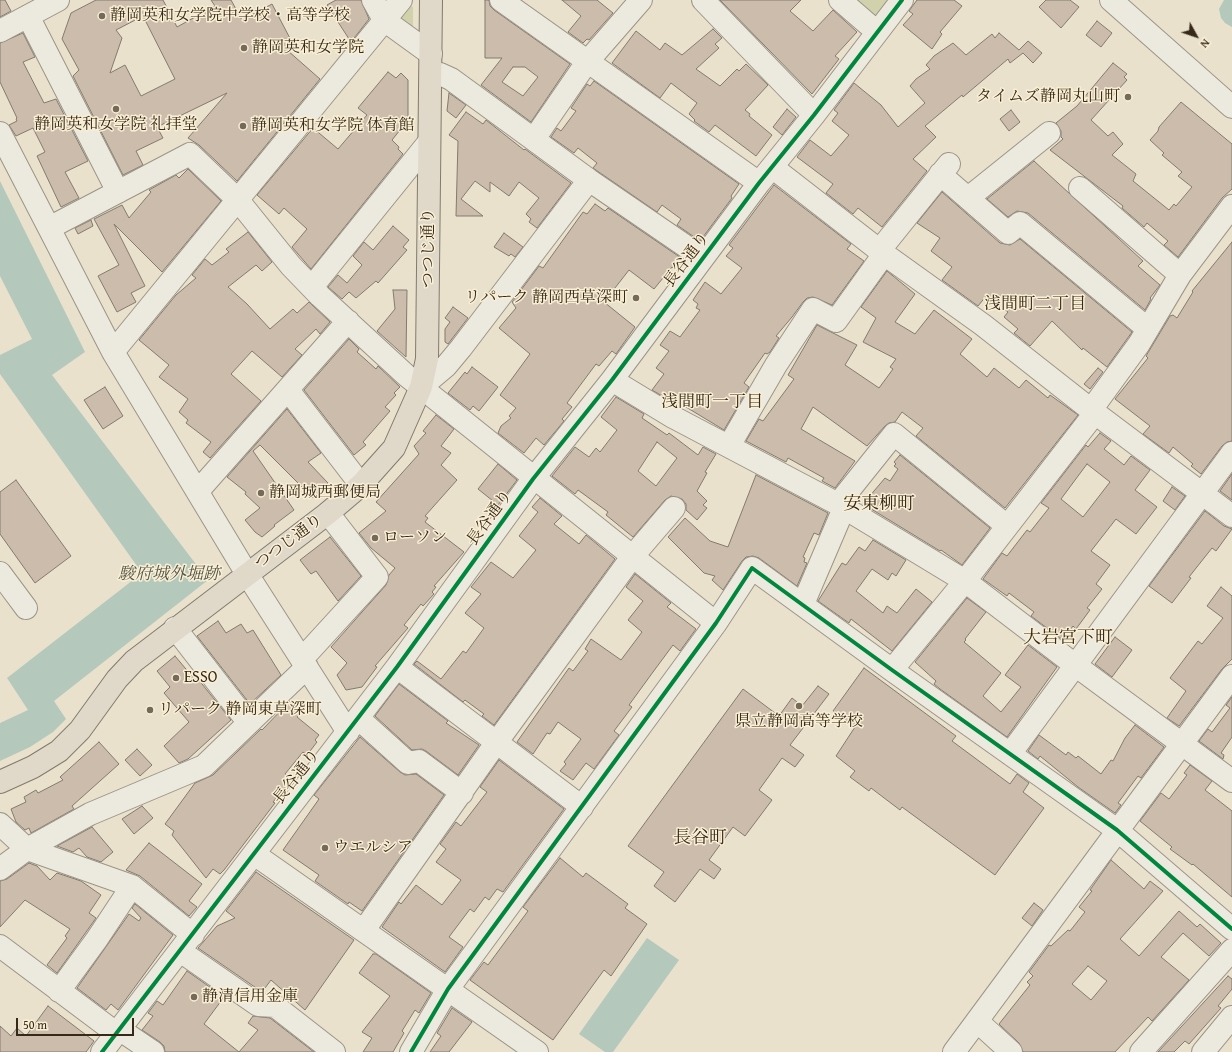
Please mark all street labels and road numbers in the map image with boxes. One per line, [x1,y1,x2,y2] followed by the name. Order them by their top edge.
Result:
[419,208,439,288] street label: つつじ通り
[660,229,714,291] street label: 長谷通り
[463,486,517,550] street label: 長谷通り
[251,510,327,574] street label: つつじ通り
[270,746,324,808] street label: 長谷通り

